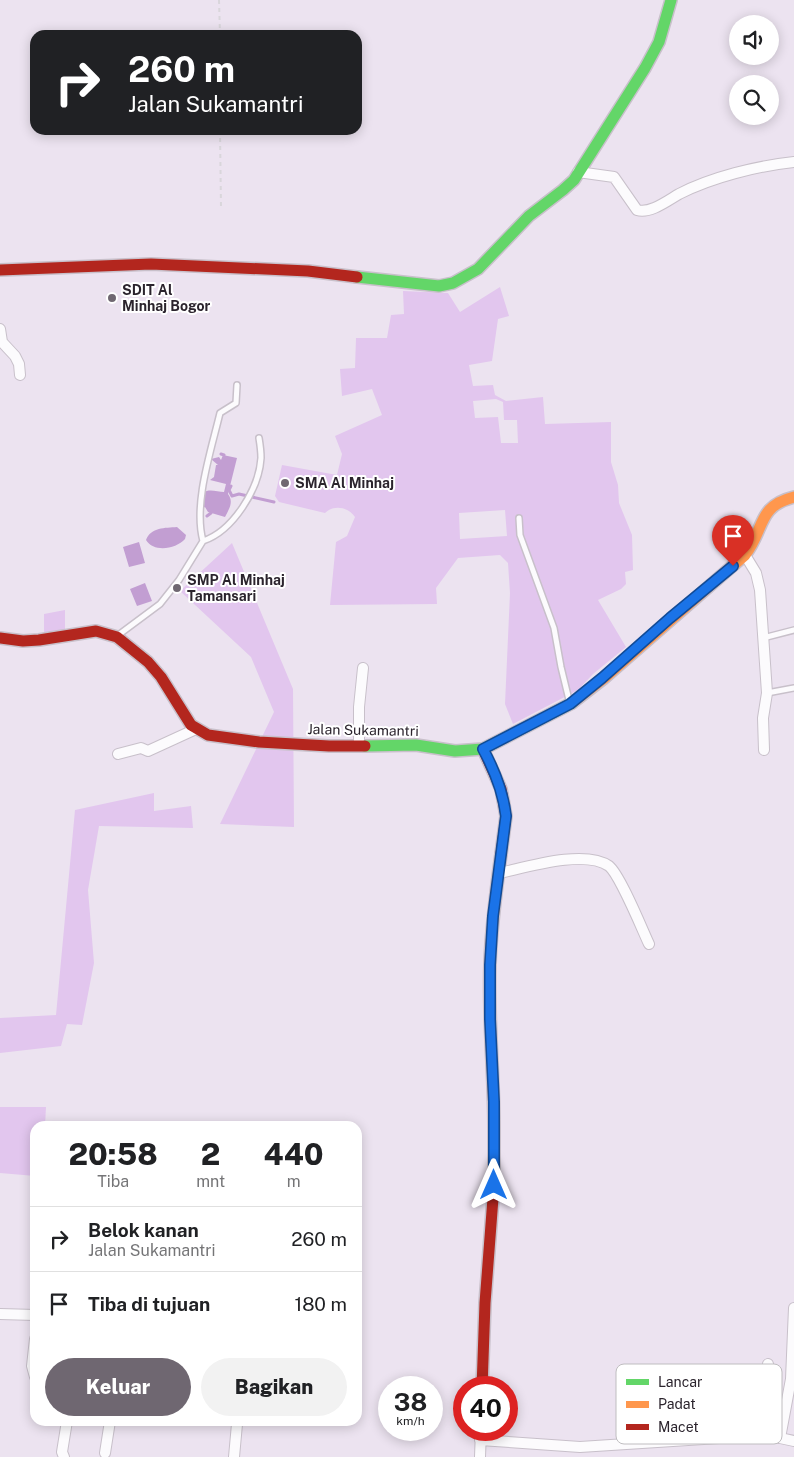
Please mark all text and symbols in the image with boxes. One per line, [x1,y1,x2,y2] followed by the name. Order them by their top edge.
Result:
[729,15,779,125] map controls
[729,15,779,65] button: sound
[128,49,235,90] text: 260 m
[45,50,110,115] icon: right
[729,75,779,125] button: search
[128,91,303,117] text: Jalan Sukamantri
[122,282,211,314] place label: SDIT Al Minhaj Bogor
[106,292,118,304] marker: SDIT Al Minhaj Bogor
[295,475,394,491] place label: SMA Al Minhaj
[279,477,291,489] marker: SMA Al Minhaj
[712,515,754,566] pin
[719,522,747,550] icon: arrive
[187,572,285,604] place label: SMP Al Minhaj Tamansari
[171,582,183,594] marker: SMP Al Minhaj Tamansari
[307,721,419,739] street label: Jalan Sukamantri
[68,1136,158,1172] text: 20:58
[201,1136,220,1172] text: 2
[264,1136,324,1172] text: 440
[467,1158,519,1210] position arrow
[97,1172,129,1191] text: Tiba
[196,1172,225,1191] text: mnt
[287,1172,300,1191] text: m
[88,1219,199,1241] text: Belok kanan
[45,1225,73,1253] icon: right
[291,1228,347,1250] text: 260 m
[88,1241,216,1260] text: Jalan Sukamantri
[45,1290,73,1318] icon: arrive
[88,1293,210,1315] text: Tiba di tujuan
[294,1293,347,1315] text: 180 m
[45,1358,191,1416] button: Keluar
[201,1358,347,1416] button: Bagikan
[616,1364,782,1444] legend
[658,1374,702,1390] text: Lancar
[453,1376,518,1441] speed limit sign: 40
[394,1387,427,1417] text: 38
[658,1396,696,1412] text: Padat
[396,1414,425,1428] text: km/h
[658,1419,699,1435] text: Macet

